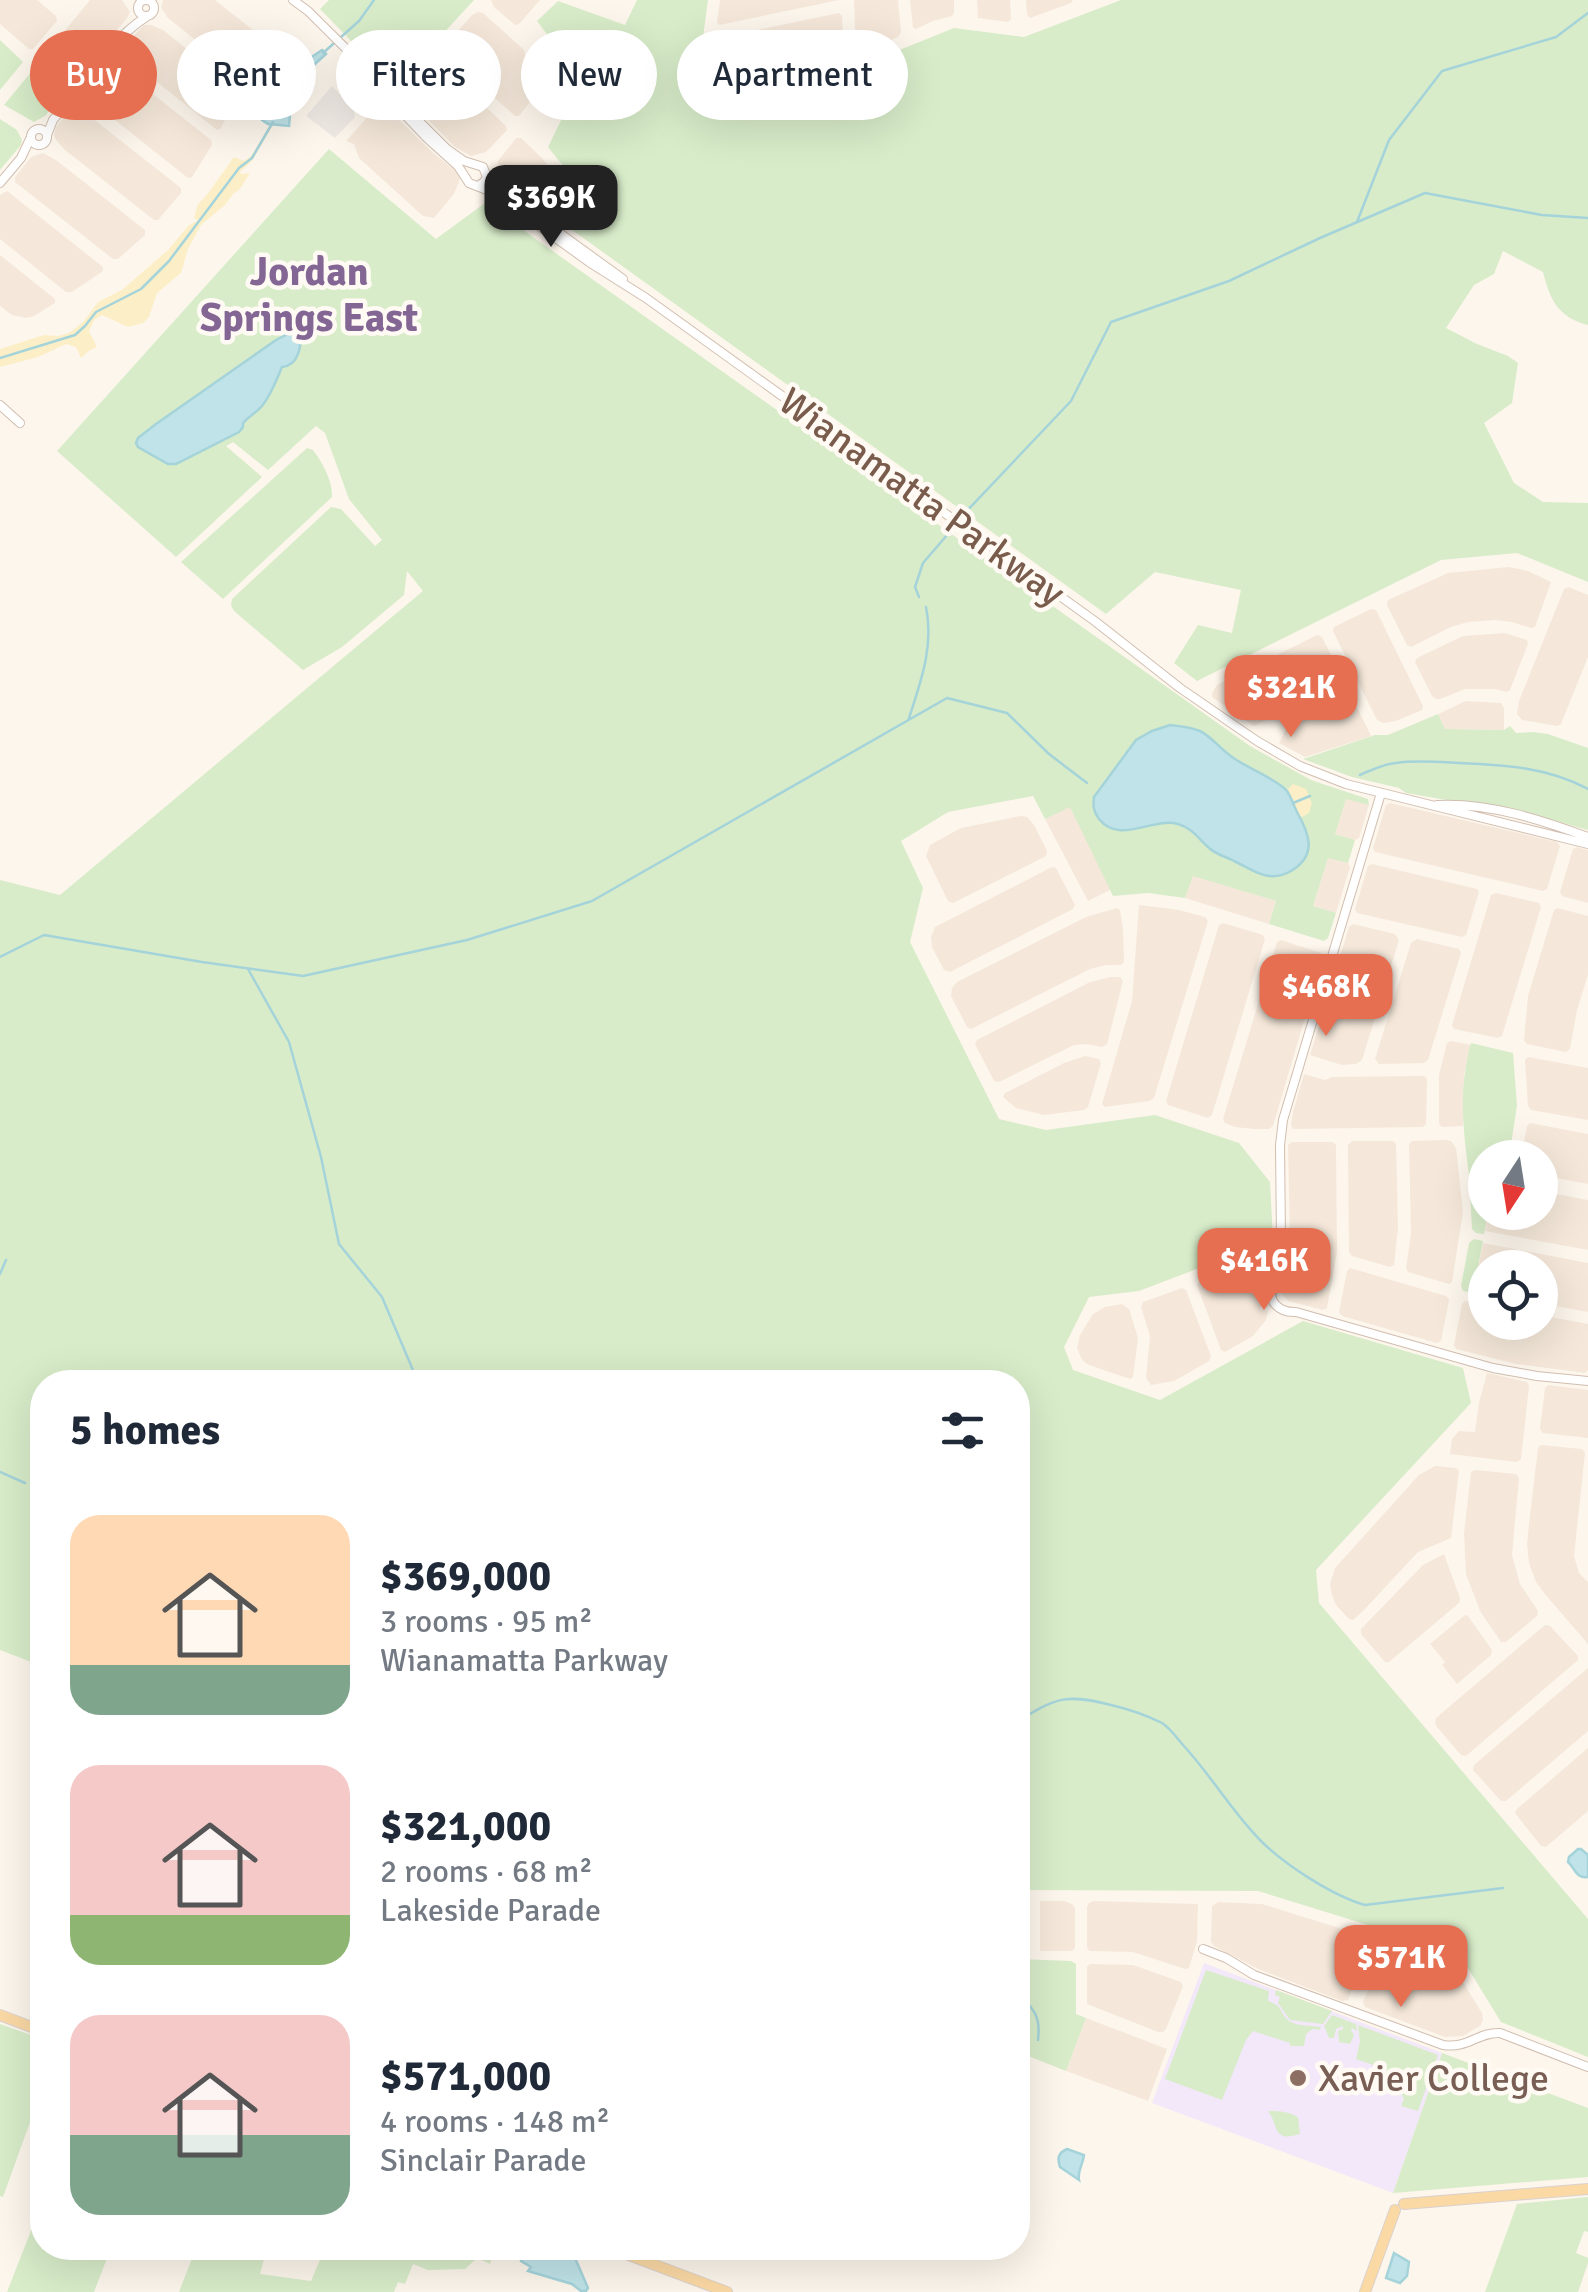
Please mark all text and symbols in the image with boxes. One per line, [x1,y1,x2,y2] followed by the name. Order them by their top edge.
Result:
[30,30,157,120] chip: Buy
[177,30,316,120] chip: Rent
[336,30,501,120] chip: Filters
[521,30,657,120] chip: New
[677,30,908,120] chip: Apartment
[481,165,621,250] pin: $369K
[507,178,595,217] text: $369K
[200,247,418,343] district label: Jordan Springs East
[770,378,1074,617] street label: Wianamatta Parkway
[1221,655,1361,740] pin: $321K
[1247,668,1335,707] text: $321K
[1256,954,1396,1039] pin: $468K
[1282,967,1370,1006] text: $468K
[1468,1140,1558,1230] north arrow
[1468,1140,1558,1340] map controls
[1194,1228,1334,1313] pin: $416K
[1220,1241,1308,1280] text: $416K
[1468,1250,1558,1340] button: locate
[935,1403,990,1458] icon: filters
[70,1405,220,1456] text: 5 homes
[380,1551,551,1602] text: $369,000
[150,1555,270,1675] icon: home
[380,1602,593,1641] text: 3 rooms · 95 m²
[380,1641,668,1680] text: Wianamatta Parkway
[380,1801,551,1852] text: $321,000
[150,1805,270,1925] icon: home
[380,1852,593,1891] text: 2 rooms · 68 m²
[380,1891,601,1930] text: Lakeside Parade
[1331,1925,1471,2010] pin: $571K
[1357,1938,1445,1977] text: $571K
[380,2051,551,2102] text: $571,000
[150,2055,270,2175] icon: home
[1318,2055,1549,2102] place label: Xavier College
[1287,2067,1309,2089] marker: Xavier College
[380,2102,610,2141] text: 4 rooms · 148 m²
[380,2141,587,2180] text: Sinclair Parade

